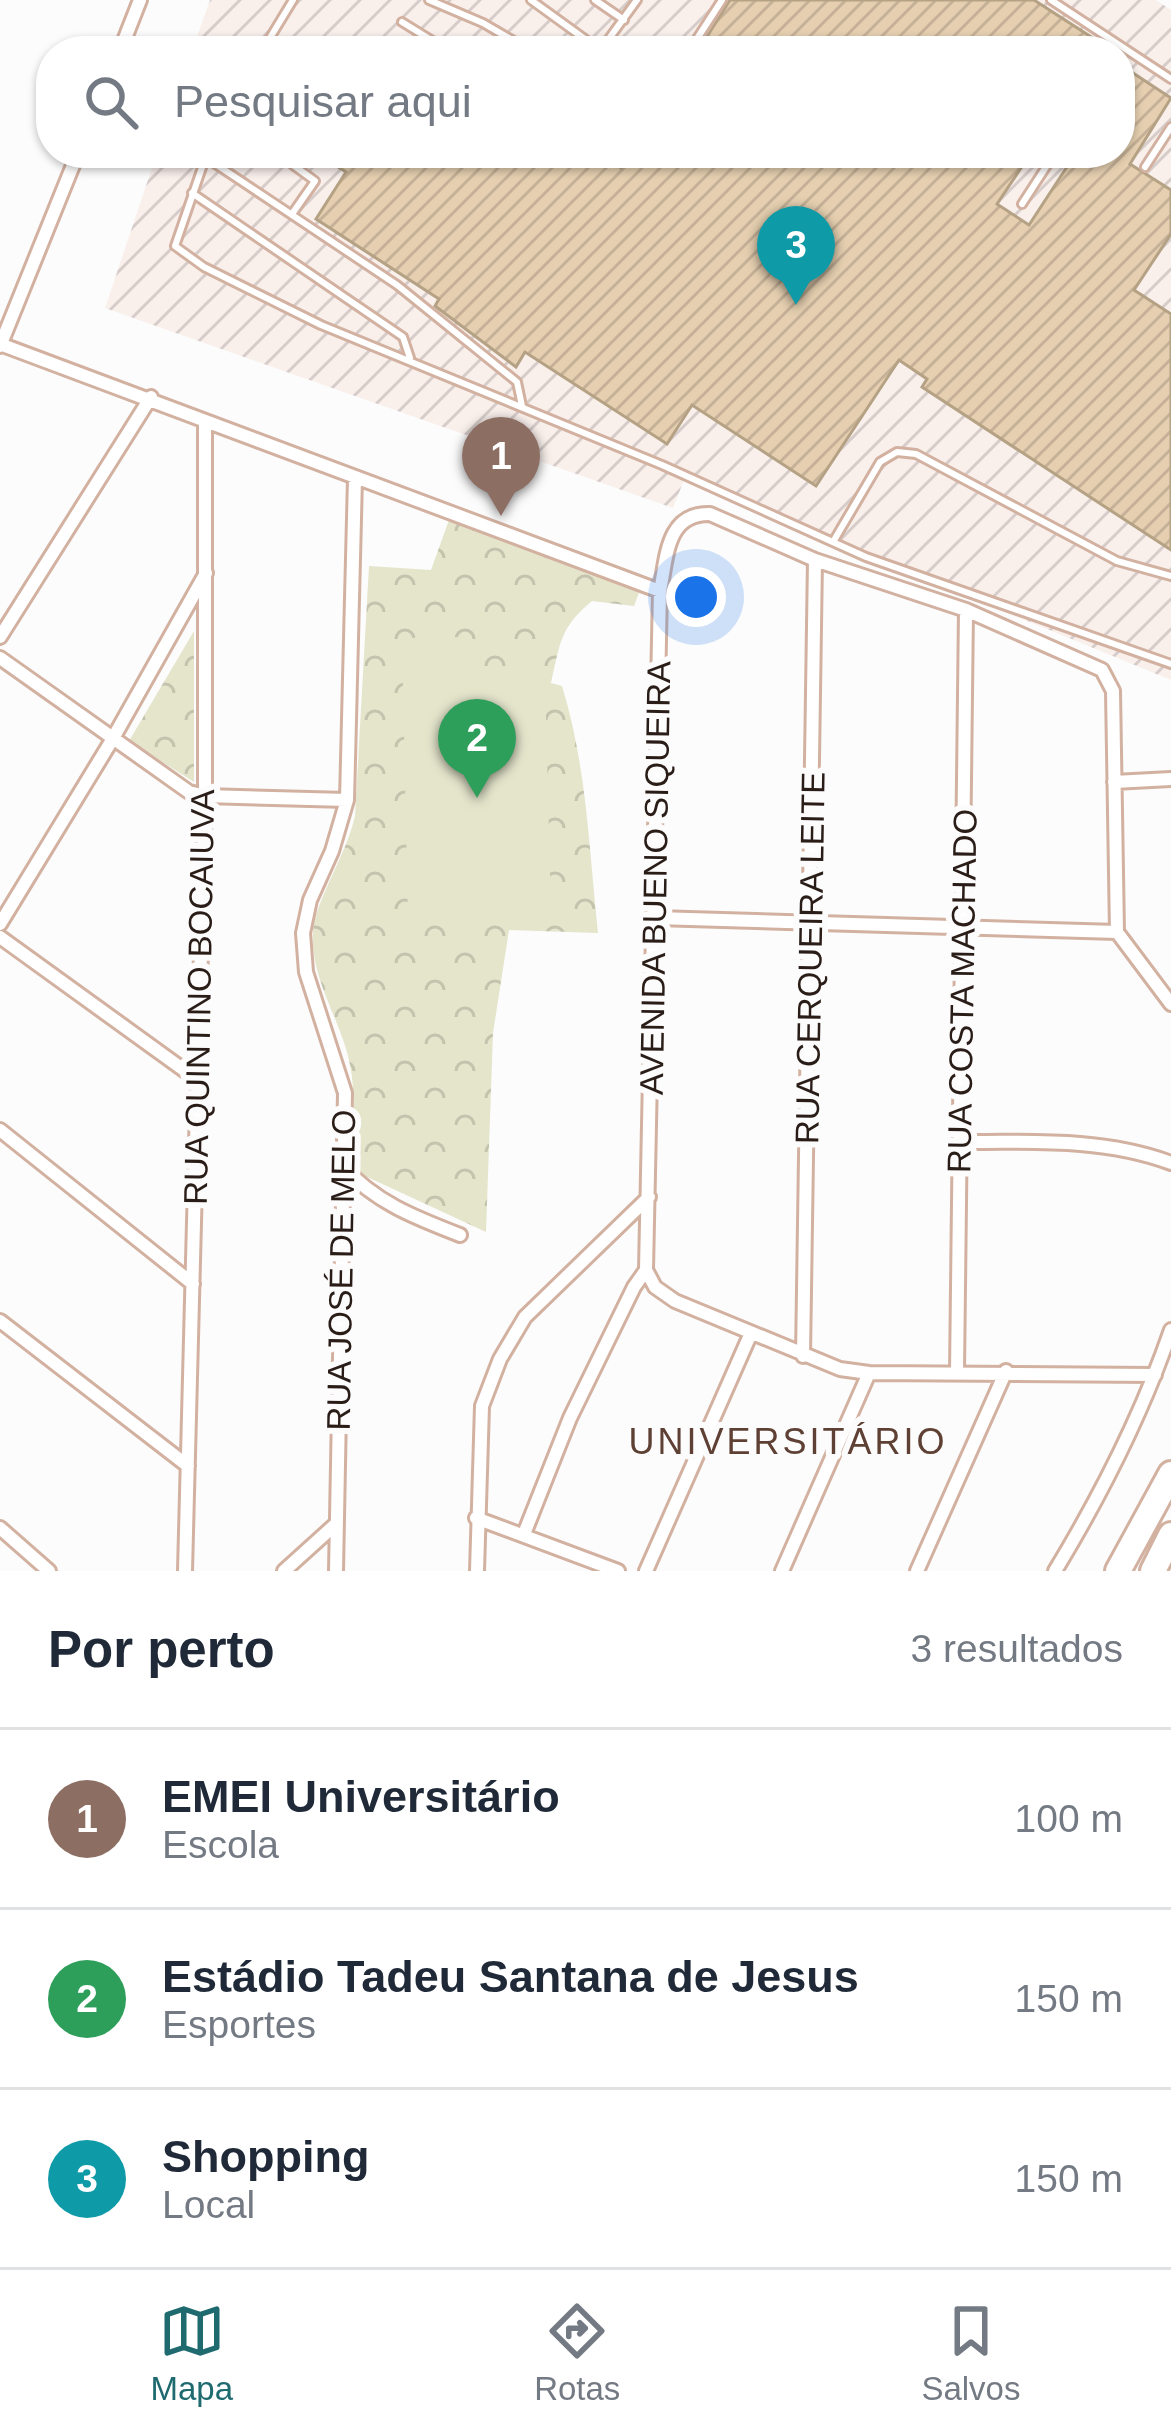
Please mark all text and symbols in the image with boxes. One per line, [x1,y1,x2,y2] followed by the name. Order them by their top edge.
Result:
[36,36,1135,168] search box
[78,69,144,135] icon: search
[174,76,472,127] text: Pesquisar aqui
[757,206,835,305] pin: 3
[462,417,540,516] pin: 1
[666,567,726,627] your location
[633,661,677,1095] street label: AVENIDA BUENO SIQUEIRA
[438,699,516,798] pin: 2
[788,772,832,1144] street label: RUA CERQUEIRA LEITE
[177,789,221,1205] street label: RUA QUINTINO BOCAIUVA
[940,809,984,1173] street label: RUA COSTA MACHADO
[320,1109,362,1431] street label: RUA JOSÉ DE MELO
[628,1421,948,1462] district label: UNIVERSITÁRIO
[48,1621,275,1678] text: Por perto
[911,1627,1123,1670] text: 3 resultados
[162,1771,560,1822] text: EMEI Universitário
[76,1797,98,1840] text: 1
[1015,1797,1123,1840] text: 100 m
[162,1823,279,1866] text: Escola
[162,1951,859,2002] text: Estádio Tadeu Santana de Jesus
[76,1977,98,2020] text: 2
[1015,1977,1123,2020] text: 150 m
[162,2003,316,2046] text: Esportes
[162,2131,369,2182] text: Shopping
[76,2157,98,2200] text: 3
[1015,2157,1123,2200] text: 150 m
[162,2183,255,2226] text: Local
[151,2298,233,2408] tab: Mapa
[534,2298,620,2408] tab: Rotas
[921,2298,1020,2408] tab: Salvos

